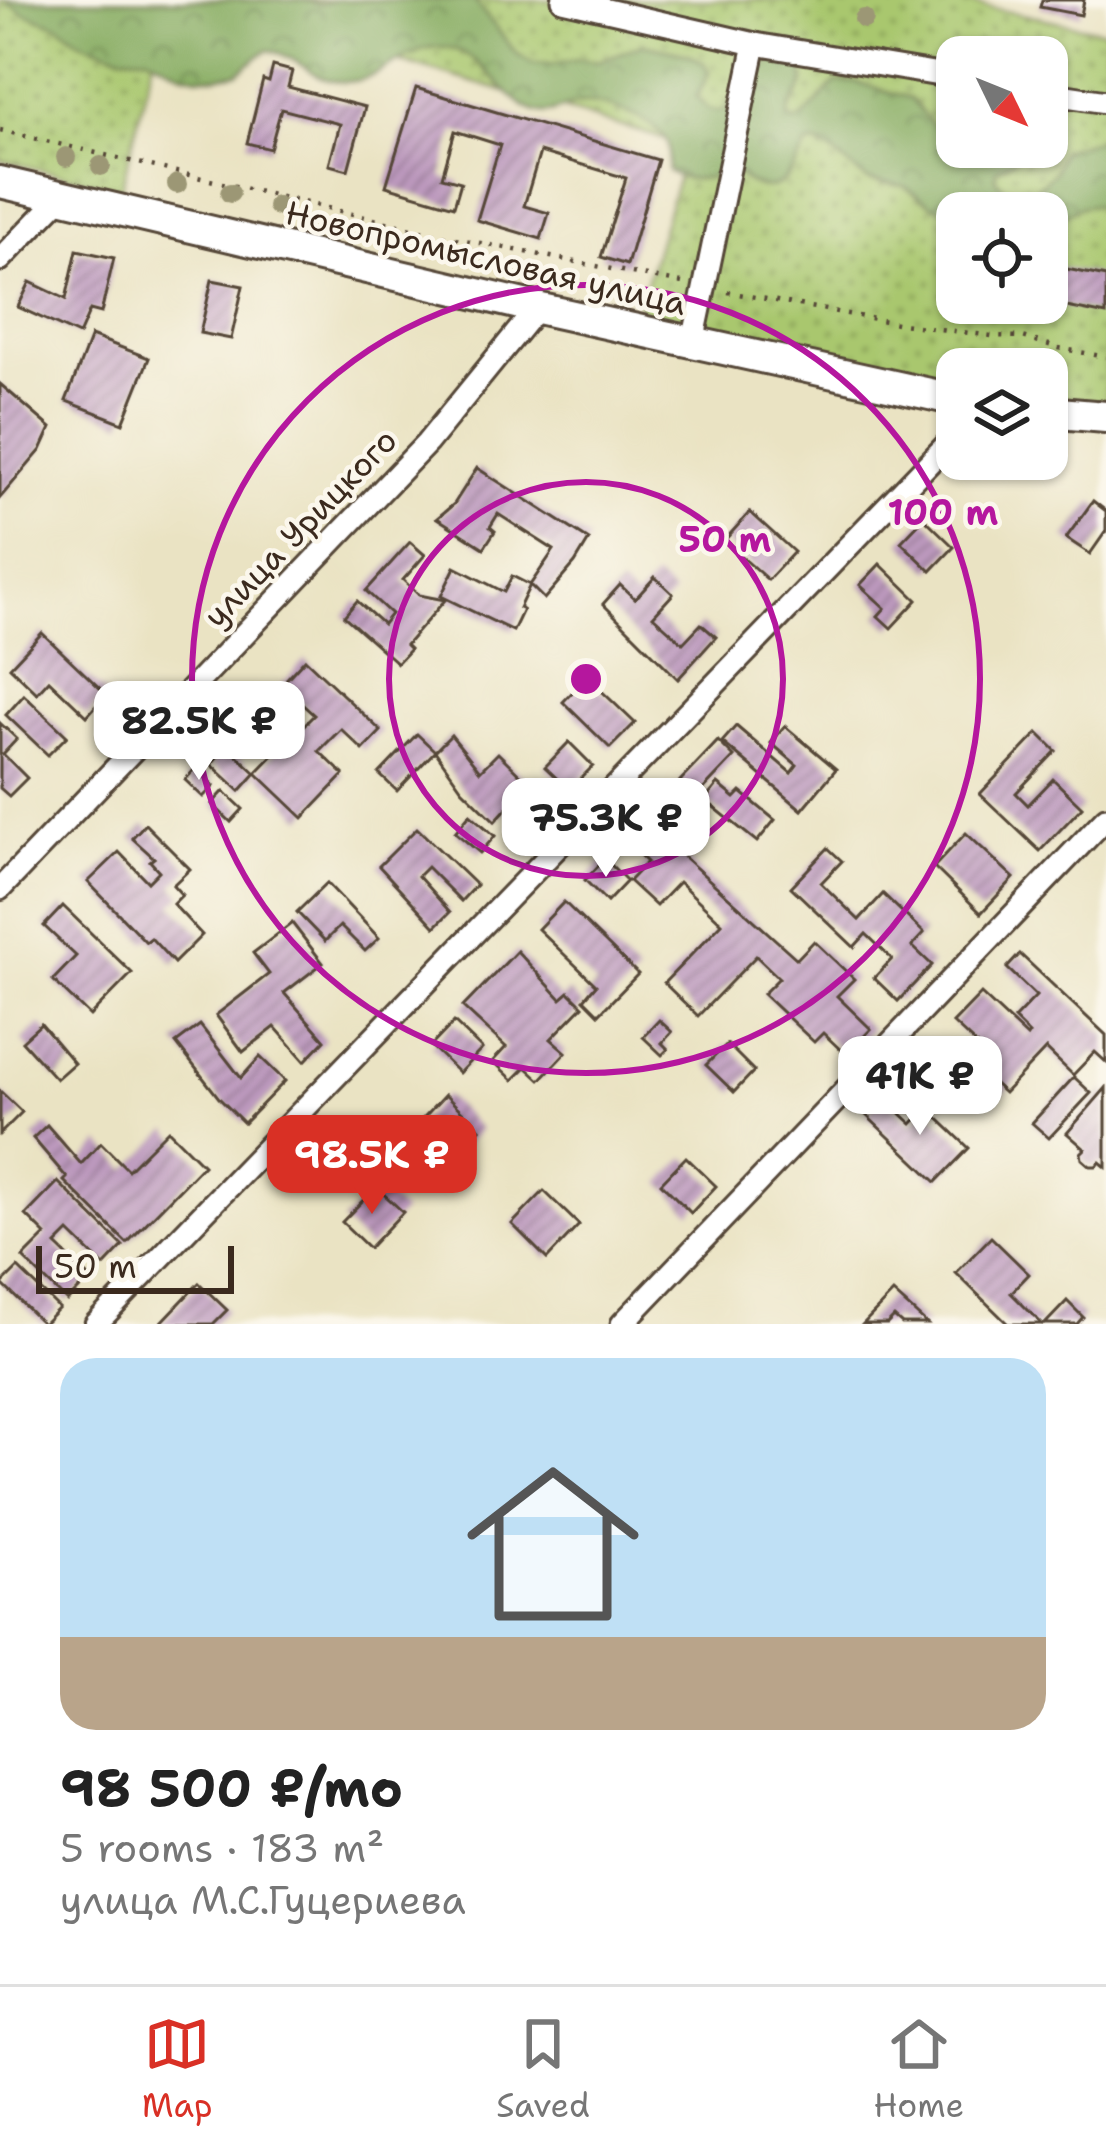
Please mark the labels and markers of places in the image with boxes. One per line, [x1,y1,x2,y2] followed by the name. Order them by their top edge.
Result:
[565,658,607,700] centre of rings
[88,681,310,783] pin: 82.5K ₽
[495,778,717,880] pin: 75.3K ₽
[836,1036,1004,1138] pin: 41K ₽
[261,1115,483,1217] pin: 98.5K ₽

